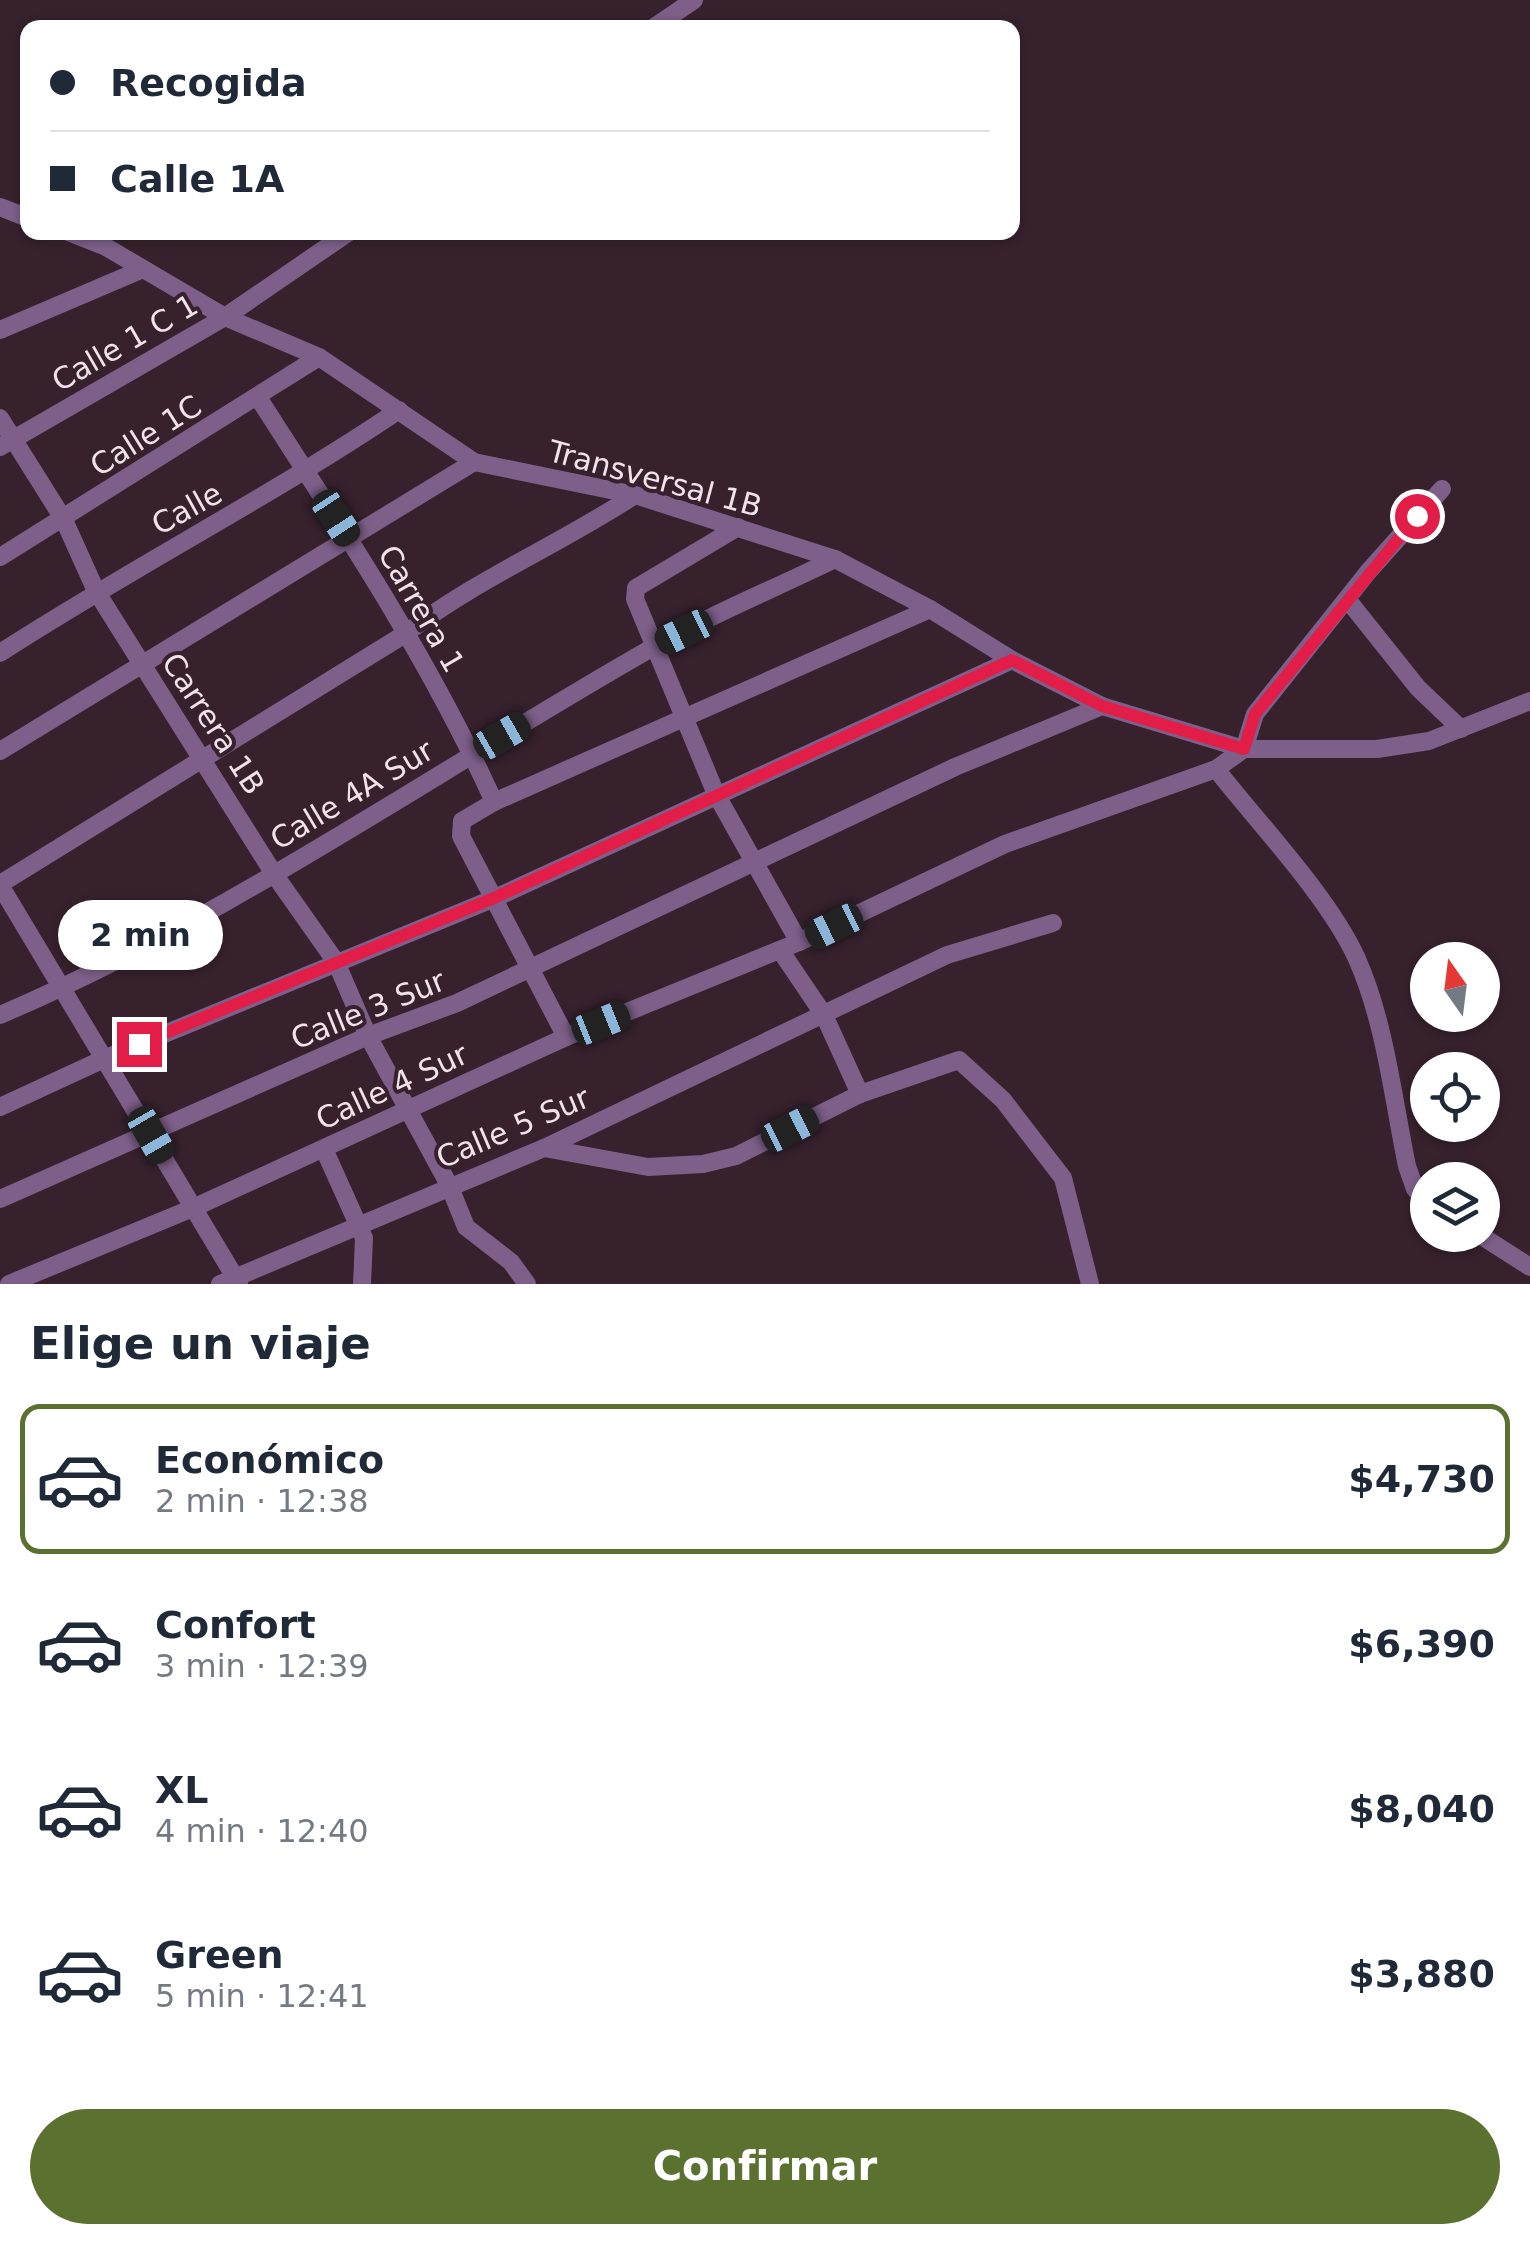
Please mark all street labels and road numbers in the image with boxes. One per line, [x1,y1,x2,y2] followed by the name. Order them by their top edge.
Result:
[46,287,204,398] street label: Calle 1 C 1
[84,388,208,483] street label: Calle 1C
[544,433,766,524] street label: Transversal 1B
[146,475,228,542] street label: Calle
[371,539,472,678] street label: Carrera 1
[155,647,272,801] street label: Carrera 1B
[264,732,440,857] street label: Calle 4A Sur
[286,963,451,1056] street label: Calle 3 Sur
[311,1036,474,1137] street label: Calle 4 Sur
[431,1079,595,1175] street label: Calle 5 Sur

